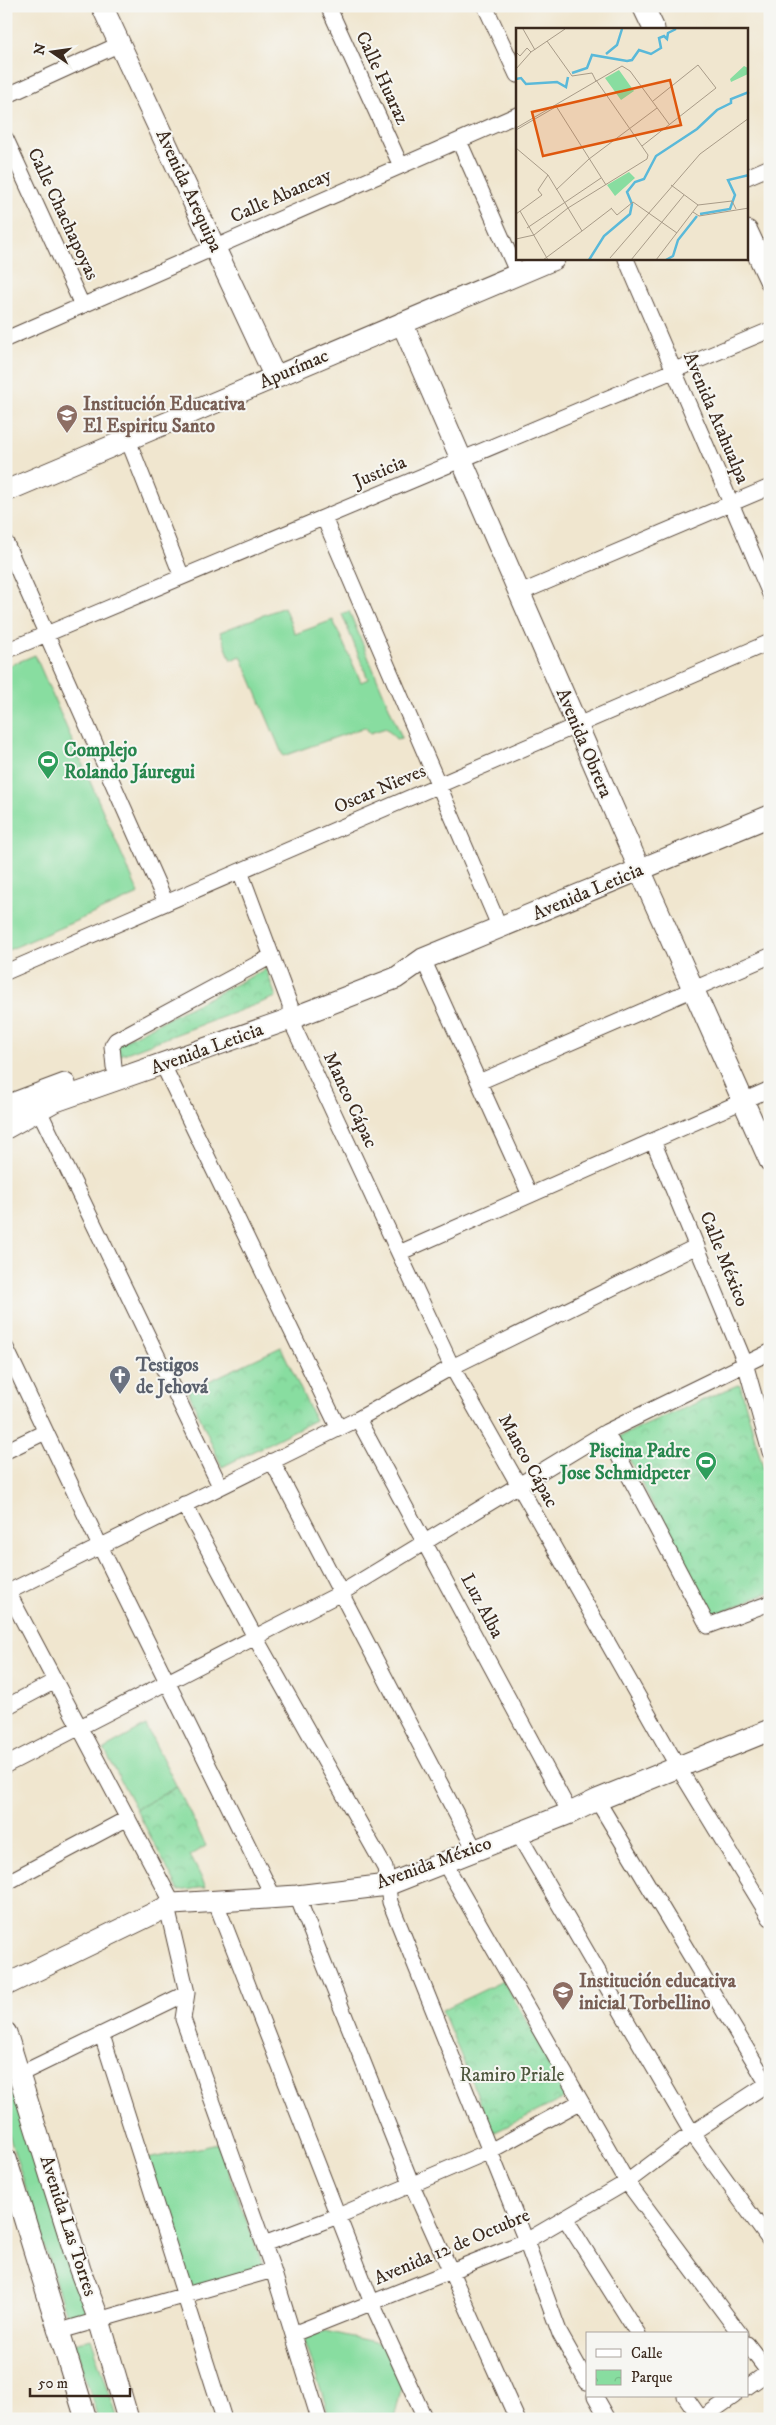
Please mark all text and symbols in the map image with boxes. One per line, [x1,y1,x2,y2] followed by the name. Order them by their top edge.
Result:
[28,28,78,78] north arrow
[350,28,414,128] street label: Calle Huaraz
[516,28,748,260] inset map
[30,41,50,57] text: N
[150,126,227,256] street label: Avenida Arequipa
[22,144,104,284] street label: Calle Chachapoyas
[227,163,336,228] street label: Calle Abancay
[256,344,332,394] street label: Apurímac
[678,349,754,487] street label: Avenida Atahualpa
[83,393,246,438] place label: Institución Educativa El Espiritu Santo
[55,403,79,434] school or university icon: Institución Educativa El Espiritu Santo
[348,451,410,494] street label: Justicia
[551,685,617,801] street label: Avenida Obrera
[64,739,195,784] place label: Complejo Rolando Jáuregui
[36,749,60,780] sports icon: Complejo Rolando Jáuregui
[331,759,429,819] street label: Oscar Nieves
[529,858,647,926] street label: Avenida Leticia
[148,1018,266,1080] street label: Avenida Leticia
[318,1048,382,1152] street label: Manco Cápac
[694,1208,754,1310] street label: Calle México
[135,1354,209,1399] place label: Testigos de Jehová
[108,1364,132,1395] church icon: Testigos de Jehová
[493,1410,563,1512] street label: Manco Cápac
[558,1440,691,1485] place label: Piscina Padre Jose Schmidpeter
[694,1450,718,1481] sports icon: Piscina Padre Jose Schmidpeter
[455,1570,509,1642] street label: Luz Alba
[373,1832,495,1894] street label: Avenida México
[579,1970,737,2015] place label: Institución educativa inicial Torbellino
[551,1980,575,2011] school or university icon: Institución educativa inicial Torbellino
[460,2064,565,2087] park label: Ramiro Priale
[34,2153,102,2299] street label: Avenida Las Torres
[371,2204,533,2290] street label: Avenida 12 de Octubre
[586,2332,748,2398] legend
[631,2344,663,2363] text: Calle
[30,2365,130,2397] scale bar
[631,2368,672,2387] text: Parque
[38,2374,68,2393] text: 50 m

